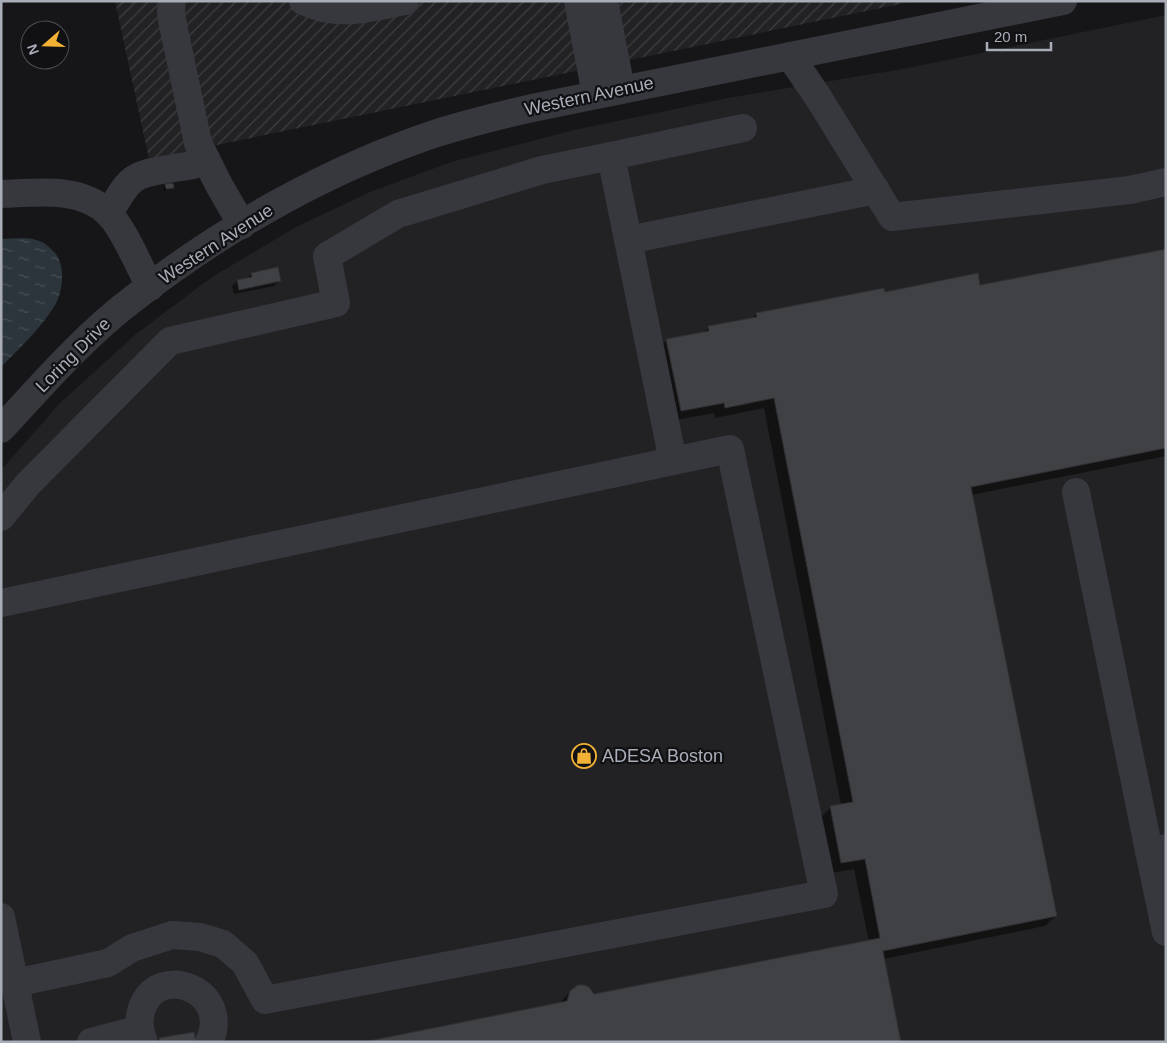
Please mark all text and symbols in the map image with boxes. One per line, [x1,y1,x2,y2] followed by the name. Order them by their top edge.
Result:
[20,20,70,70] north arrow
[987,20,1051,52] scale bar
[994,28,1027,45] text: 20 m
[24,42,42,57] text: N
[523,73,655,119] street label: Western Avenue
[155,200,277,288] street label: Western Avenue
[32,314,114,396] street label: Loring Drive
[571,743,597,769] shop icon: ADESA Boston
[602,746,723,766] place label: ADESA Boston

